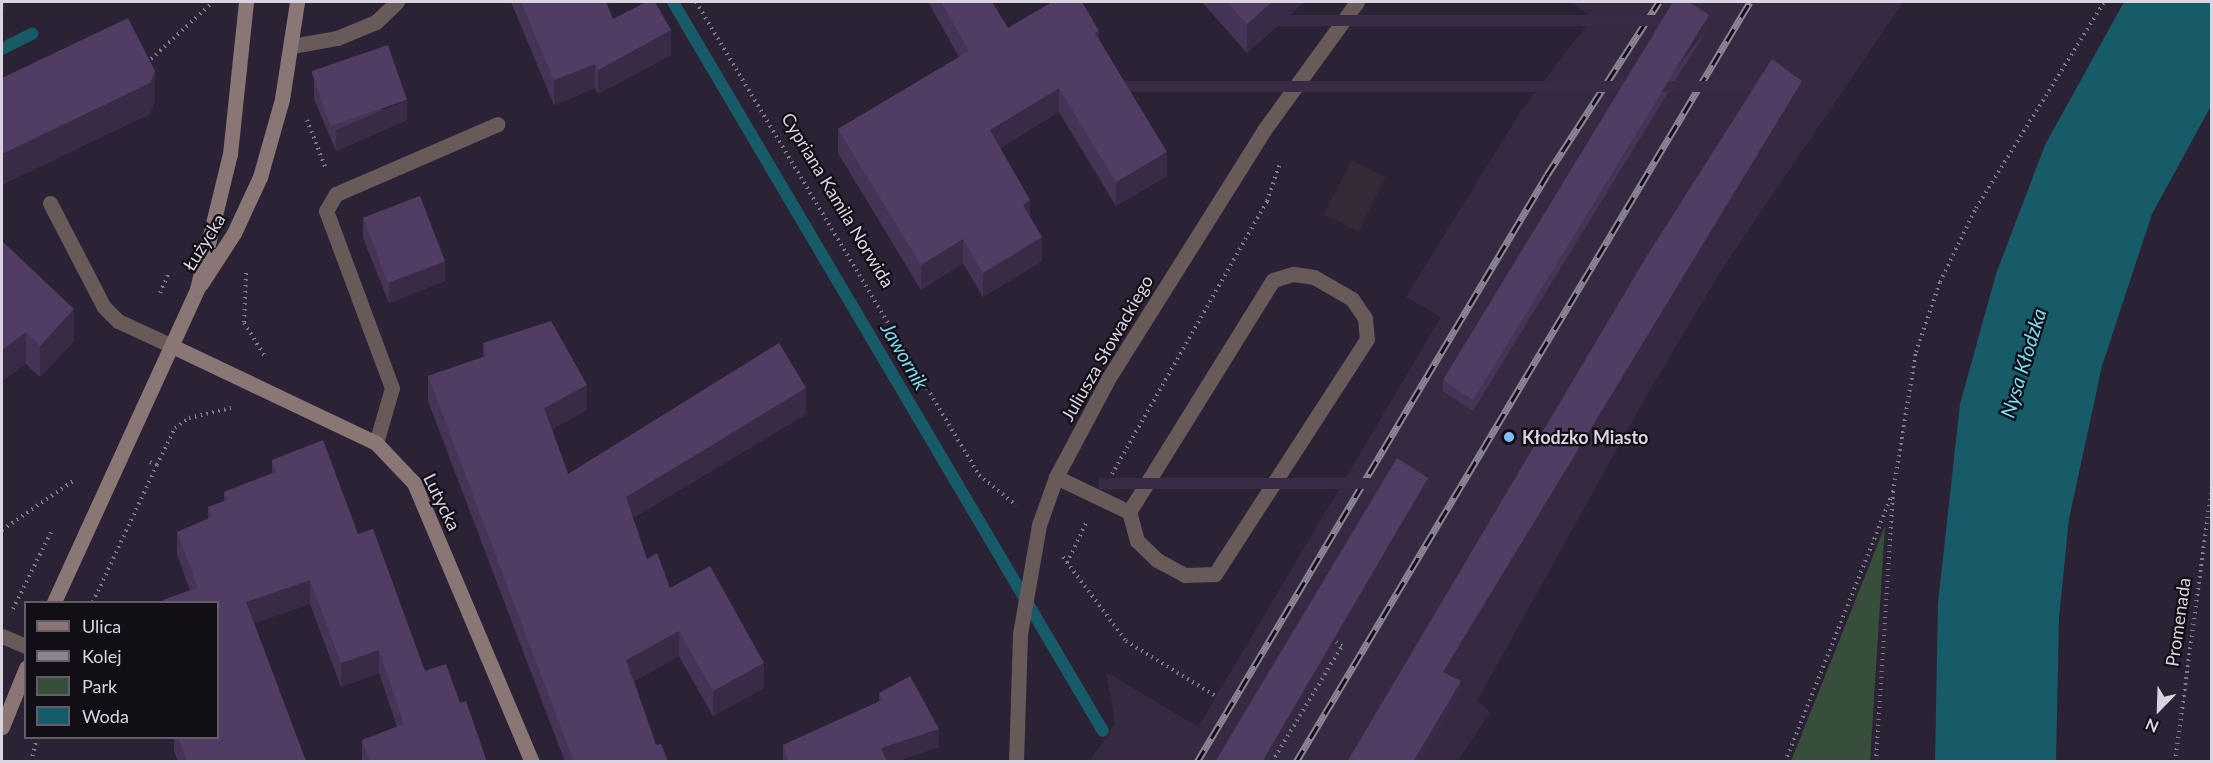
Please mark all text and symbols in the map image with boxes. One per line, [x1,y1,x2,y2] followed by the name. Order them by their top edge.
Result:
[777,109,899,291] street label: Cypriana Kamila Norwida
[178,210,230,274] street label: Łużycka
[1056,271,1158,425] street label: Juliusza Słowackiego
[1995,305,2051,421] water label: Nysa Kłodzka
[876,318,934,394] water label: Jawornik
[1522,426,1648,448] place label: Kłodzko Miasto
[1500,428,1518,446] marker: Kłodzko Miasto
[419,470,465,534] street label: Lutycka
[2161,576,2195,668] street label: Promenada
[24,601,219,739] legend
[82,615,121,637] text: Ulica
[82,645,122,667] text: Kolej
[82,675,117,697] text: Park
[2129,679,2189,739] north arrow
[82,705,129,727] text: Woda
[2142,715,2161,737] text: N

